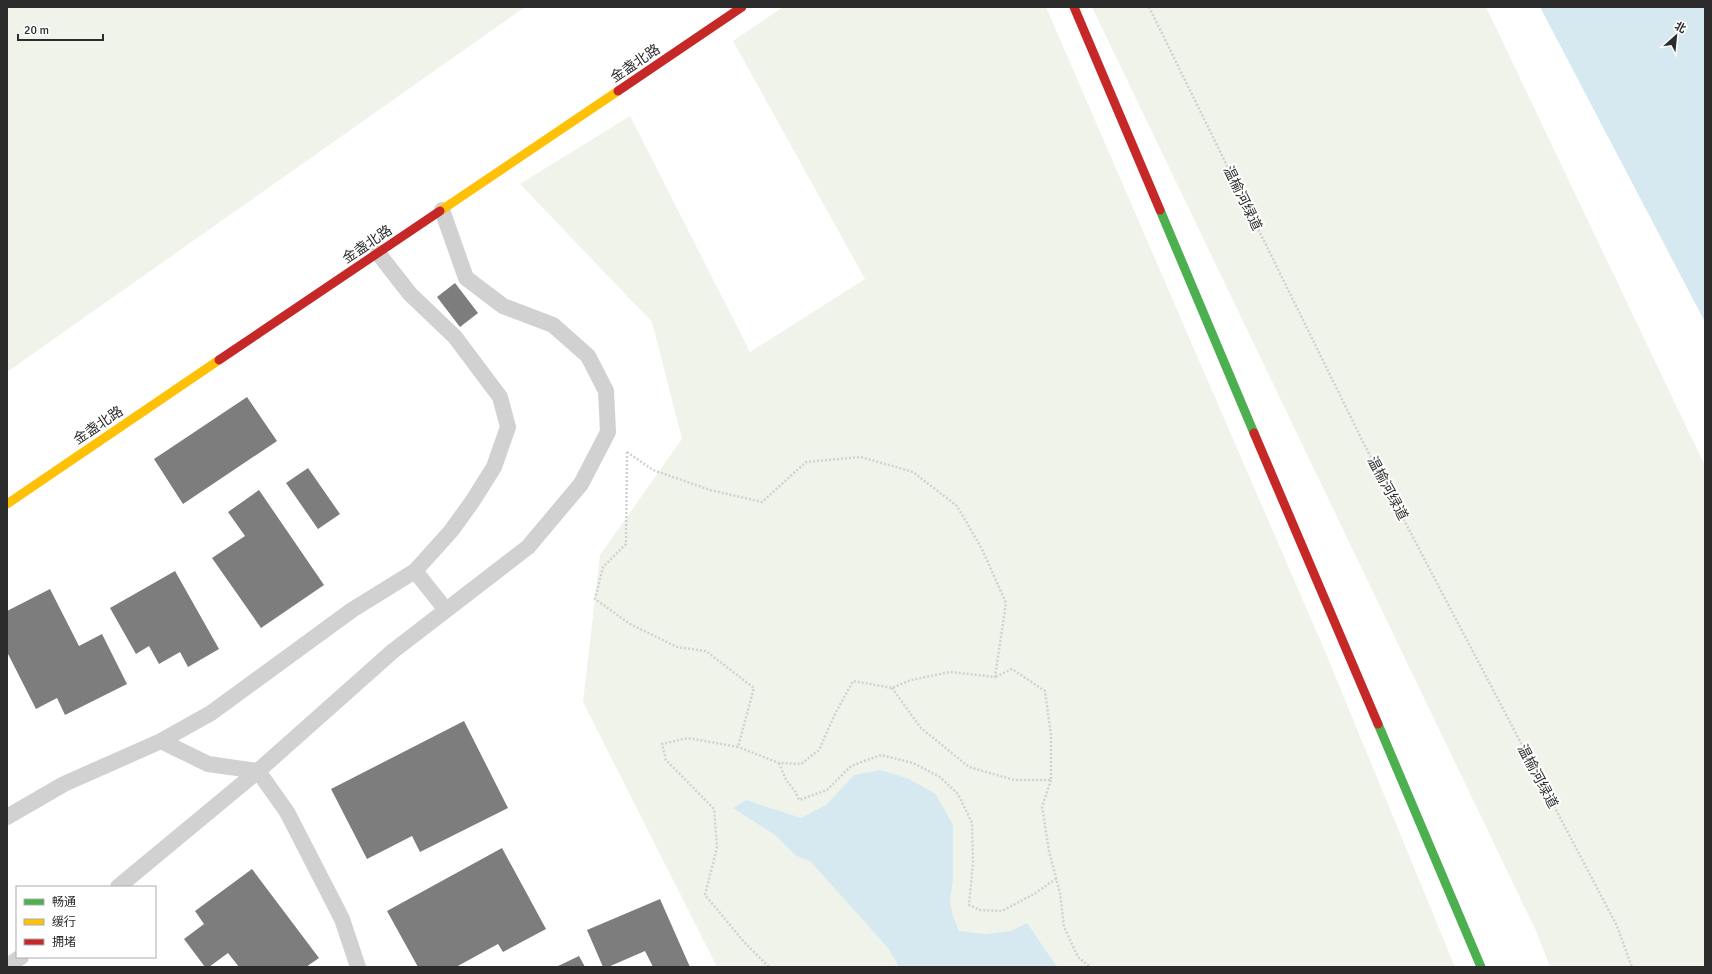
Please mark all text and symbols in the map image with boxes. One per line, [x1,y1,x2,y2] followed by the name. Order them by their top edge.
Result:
[18,16,103,42] scale bar
[1656,16,1696,56] north arrow
[1672,19,1688,36] text: 北
[24,23,49,38] text: 20 m
[607,41,663,86] street label: 金盏北路
[1220,163,1266,233] street label: 温榆河绿道
[339,222,395,267] street label: 金盏北路
[70,403,126,448] street label: 金盏北路
[1364,453,1411,523] street label: 温榆河绿道
[1514,741,1561,811] street label: 温榆河绿道
[16,886,156,958] legend
[52,895,76,910] text: 畅通
[52,915,76,930] text: 缓行
[52,935,76,950] text: 拥堵

